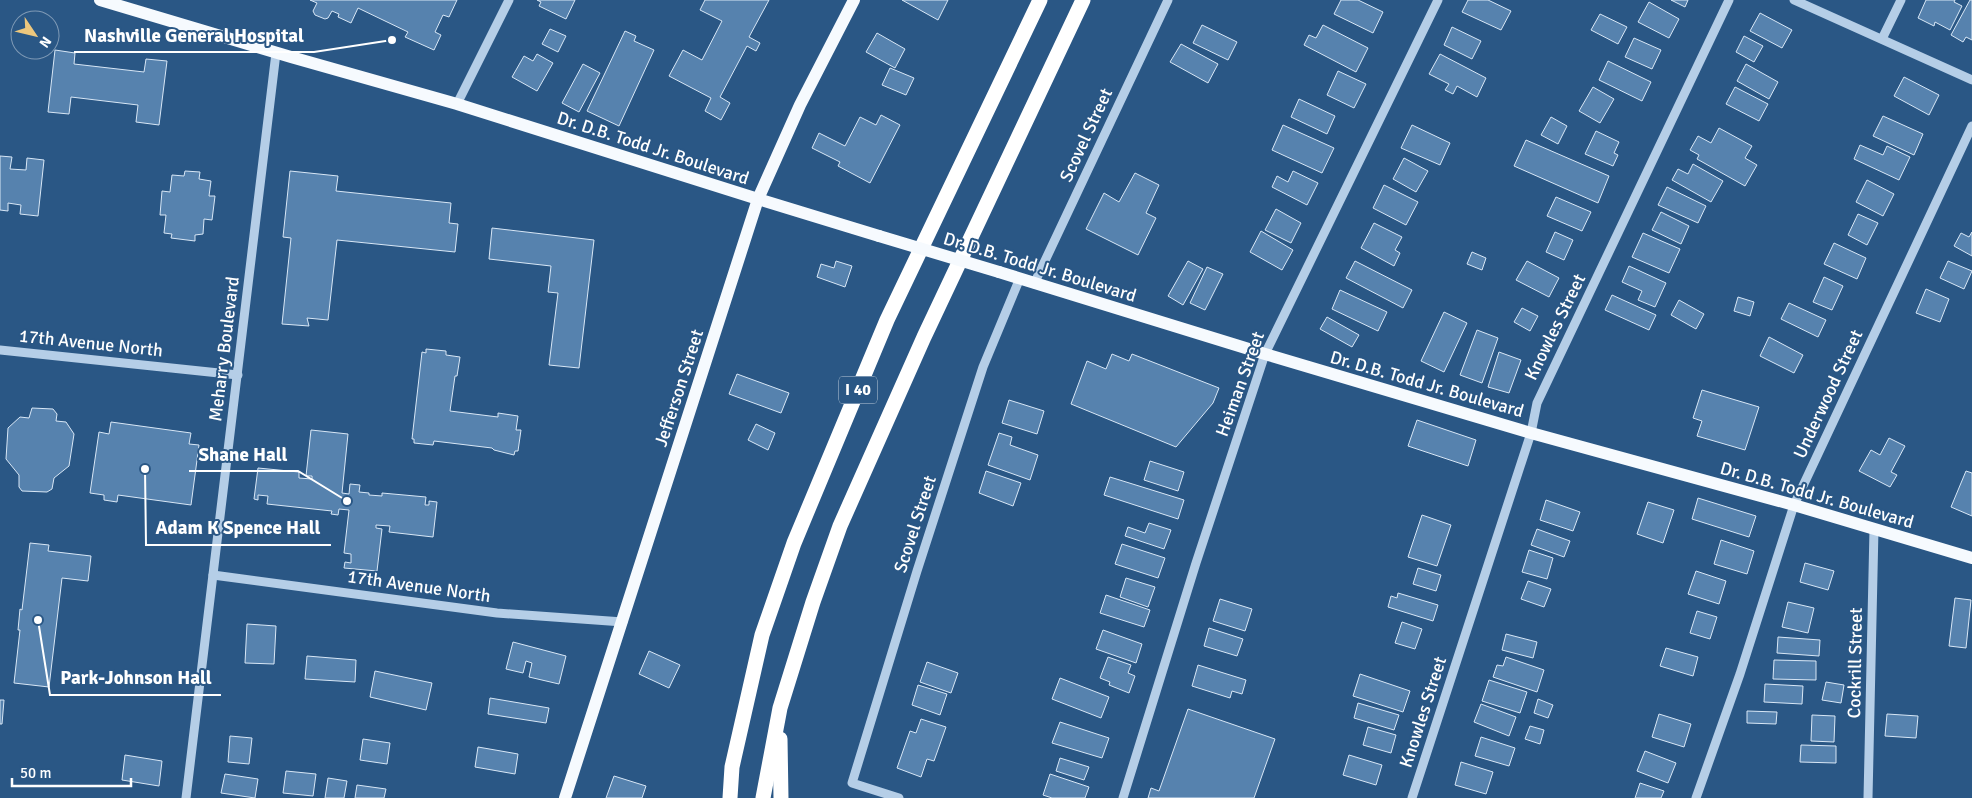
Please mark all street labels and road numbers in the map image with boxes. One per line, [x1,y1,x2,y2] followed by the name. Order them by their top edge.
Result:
[1055,85,1117,185] street label: Scovel Street
[554,107,752,189] street label: Dr. D.B. Todd Jr. Boulevard
[941,227,1139,307] street label: Dr. D.B. Todd Jr. Boulevard
[1520,270,1590,384] street label: Knowles Street
[204,275,244,423] street label: Meharry Boulevard
[18,325,164,361] street label: 17th Avenue North
[1789,326,1867,462] street label: Underwood Street
[650,327,708,449] street label: Jefferson Street
[1211,328,1269,440] street label: Heiman Street
[1328,346,1526,422] street label: Dr. D.B. Todd Jr. Boulevard
[839,376,877,404] road number: I 40
[1718,457,1916,533] street label: Dr. D.B. Todd Jr. Boulevard
[889,473,941,575] street label: Scovel Street
[346,565,492,607] street label: 17th Avenue North
[1843,607,1867,719] street label: Cockrill Street
[1395,654,1451,770] street label: Knowles Street

